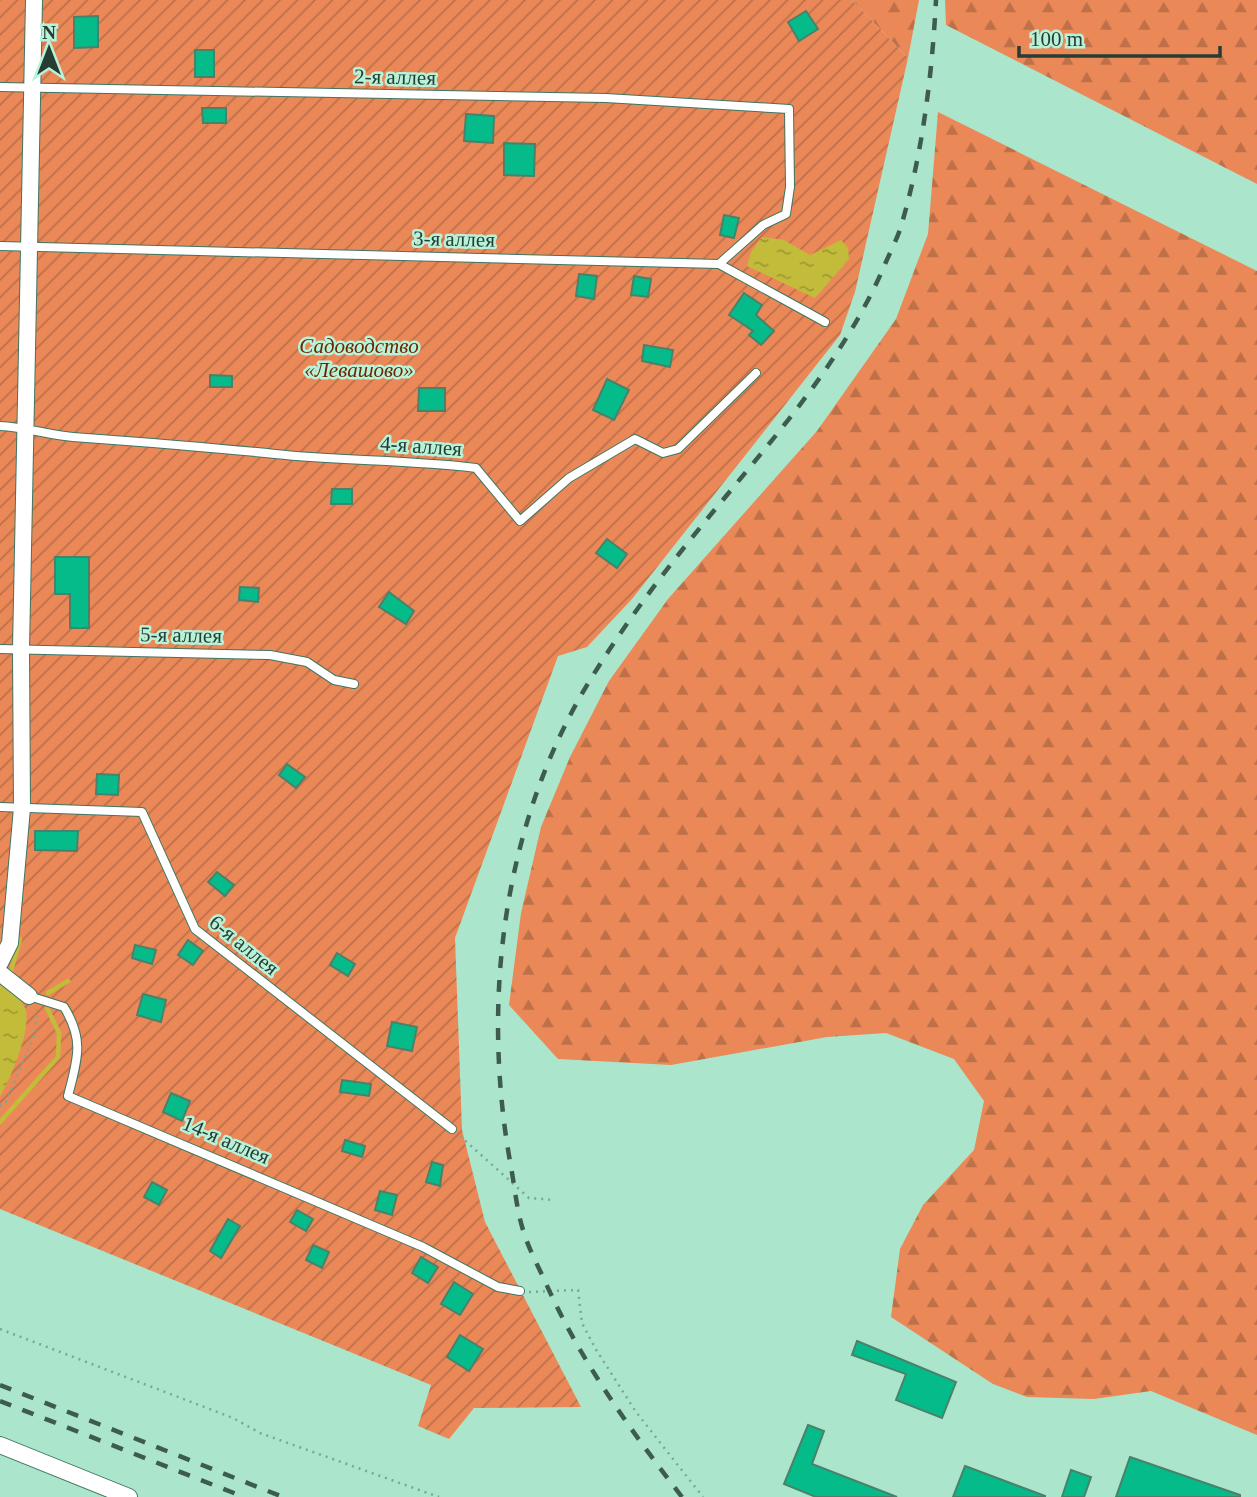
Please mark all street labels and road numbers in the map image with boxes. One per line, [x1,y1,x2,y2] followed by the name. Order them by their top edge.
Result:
[354,64,436,90] street label: 2-я аллея
[413,226,495,252] street label: 3-я аллея
[379,431,463,461] street label: 4-я аллея
[140,622,222,648] street label: 5-я аллея
[205,910,284,980] street label: 6-я аллея
[179,1111,273,1169] street label: 14-я аллея

